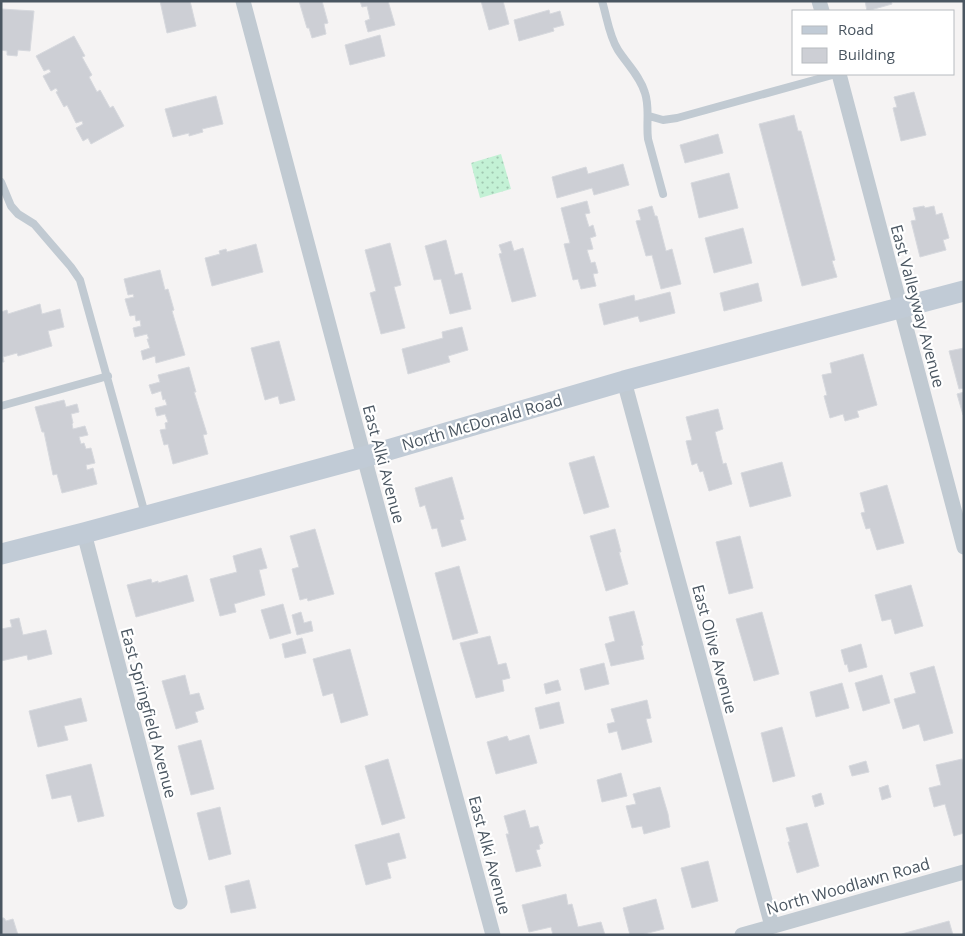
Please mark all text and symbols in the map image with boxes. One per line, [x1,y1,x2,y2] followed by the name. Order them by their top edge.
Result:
[792,10,955,75] legend
[838,19,874,39] text: Road
[838,44,895,64] text: Building
[886,222,950,390] street label: East Valleyway Avenue
[399,389,565,455] street label: North McDonald Road
[358,402,410,526] street label: East Alki Avenue
[687,582,743,716] street label: East Olive Avenue
[116,626,182,800] street label: East Springfield Avenue
[464,793,516,917] street label: East Alki Avenue
[764,852,932,920] street label: North Woodlawn Road

